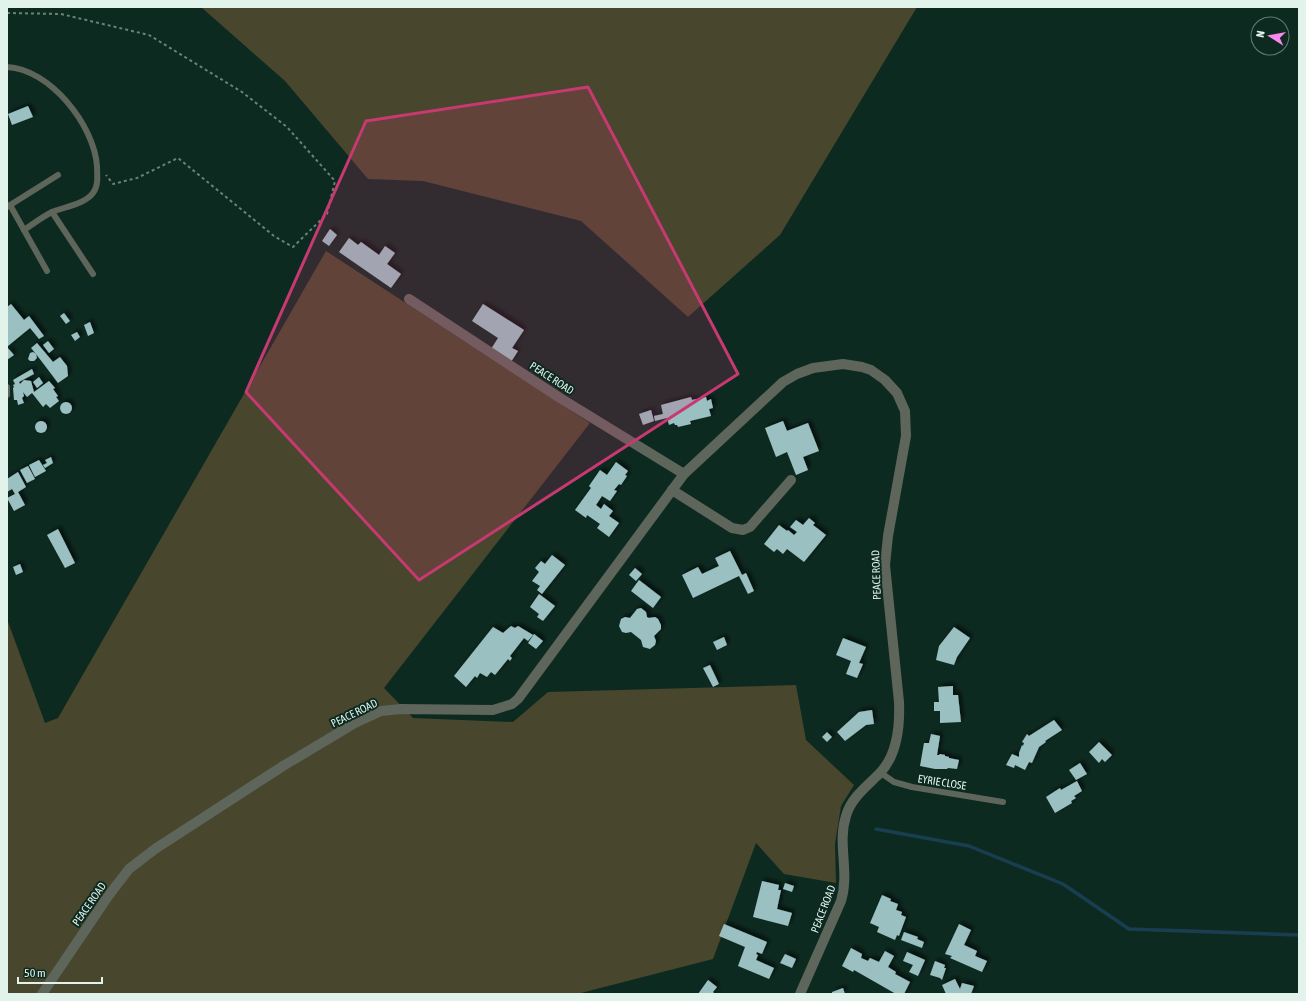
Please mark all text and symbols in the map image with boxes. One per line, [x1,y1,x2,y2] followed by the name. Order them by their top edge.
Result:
[1250,16,1290,56] north arrow
[1254,30,1267,38] text: N
[528,359,576,397] street label: PEACE ROAD
[869,550,883,600] street label: PEACE ROAD
[329,697,379,729] street label: PEACE ROAD
[917,772,967,792] street label: EYRIE CLOSE
[70,880,108,928] street label: PEACE ROAD
[808,884,838,934] street label: PEACE ROAD
[18,959,102,985] scale bar
[24,966,46,980] text: 50 m

